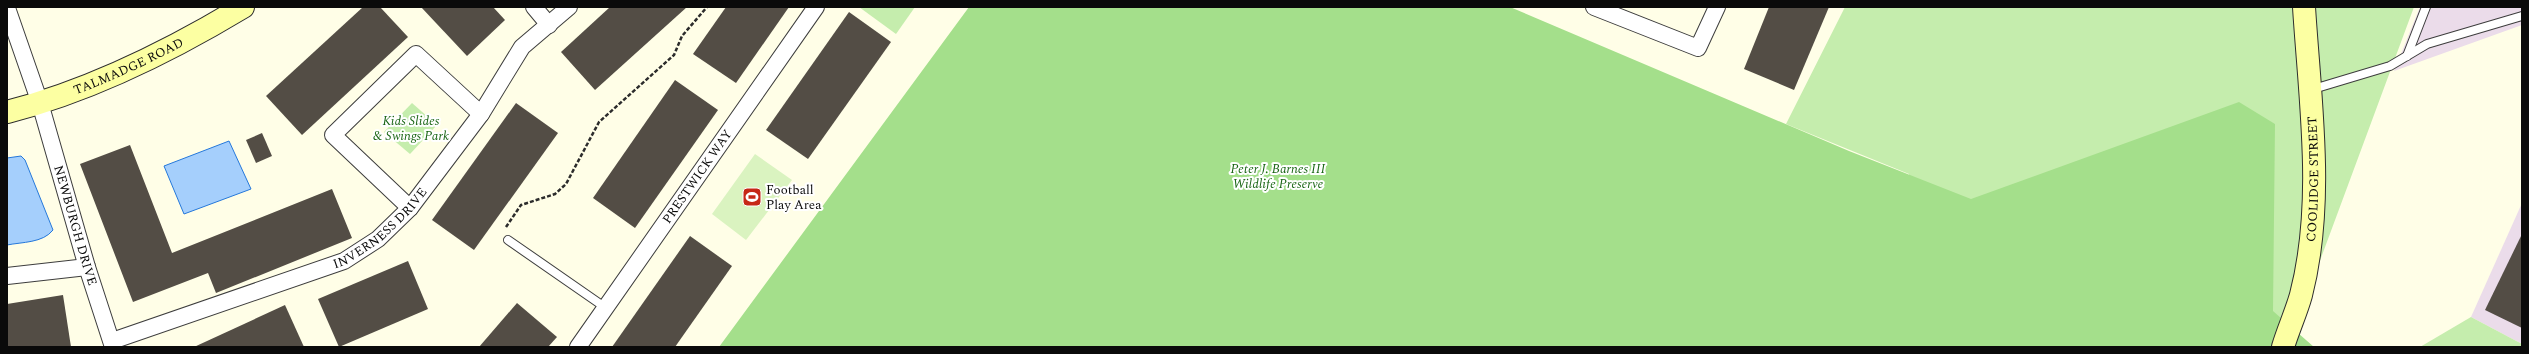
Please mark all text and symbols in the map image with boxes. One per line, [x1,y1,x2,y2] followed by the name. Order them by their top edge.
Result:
[71,33,187,100] street label: TALMADGE ROAD
[373,111,449,146] park label: Kids Slides & Swings Park
[2301,115,2324,243] street label: COOLIDGE STREET
[657,125,737,228] street label: PRESTWICK WAY
[1231,159,1326,194] park label: Peter J. Barnes III Wildlife Preserve
[48,163,102,288] street label: NEWBURGH DRIVE
[766,180,822,215] place label: Football Play Area
[330,183,432,274] street label: INVERNESS DRIVE
[741,186,763,208] sports icon: Football Play Area

